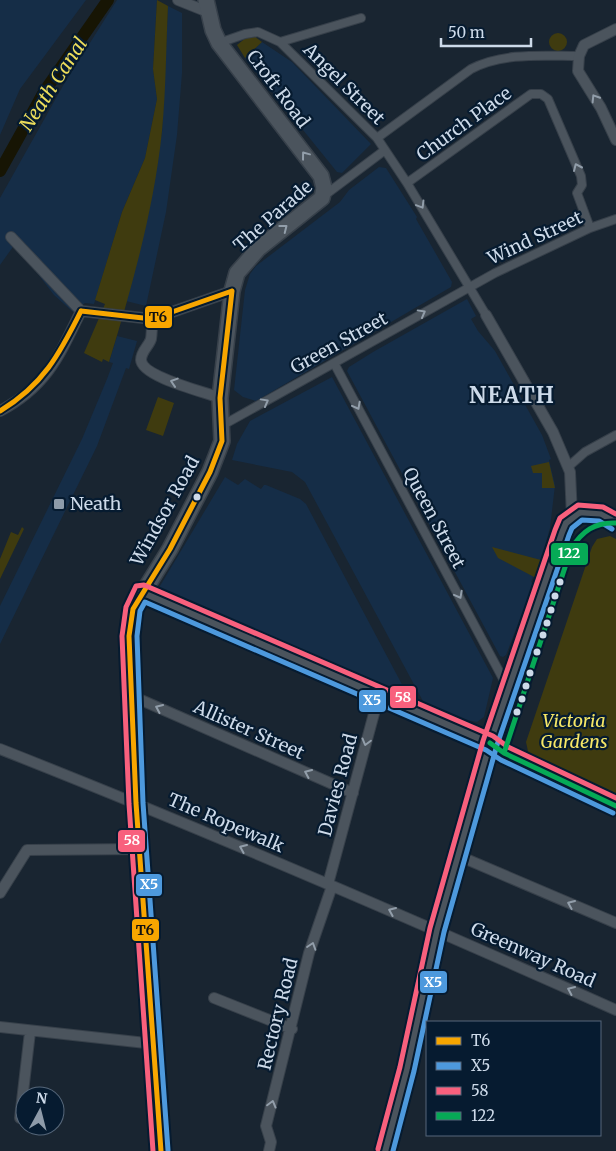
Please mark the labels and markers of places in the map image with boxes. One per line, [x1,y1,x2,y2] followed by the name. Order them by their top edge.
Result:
[70,492,122,515] place label: Neath
[192,492,202,502] unlabelled marker
[52,497,66,511] marker: Neath
[555,577,565,587] unlabelled marker
[550,591,560,601] unlabelled marker
[546,605,556,615] unlabelled marker
[542,618,552,628] unlabelled marker
[538,630,548,640] unlabelled marker
[532,647,542,657] unlabelled marker
[525,668,535,678] unlabelled marker
[521,681,531,691] unlabelled marker
[517,694,527,704] unlabelled marker
[512,707,522,717] unlabelled marker

